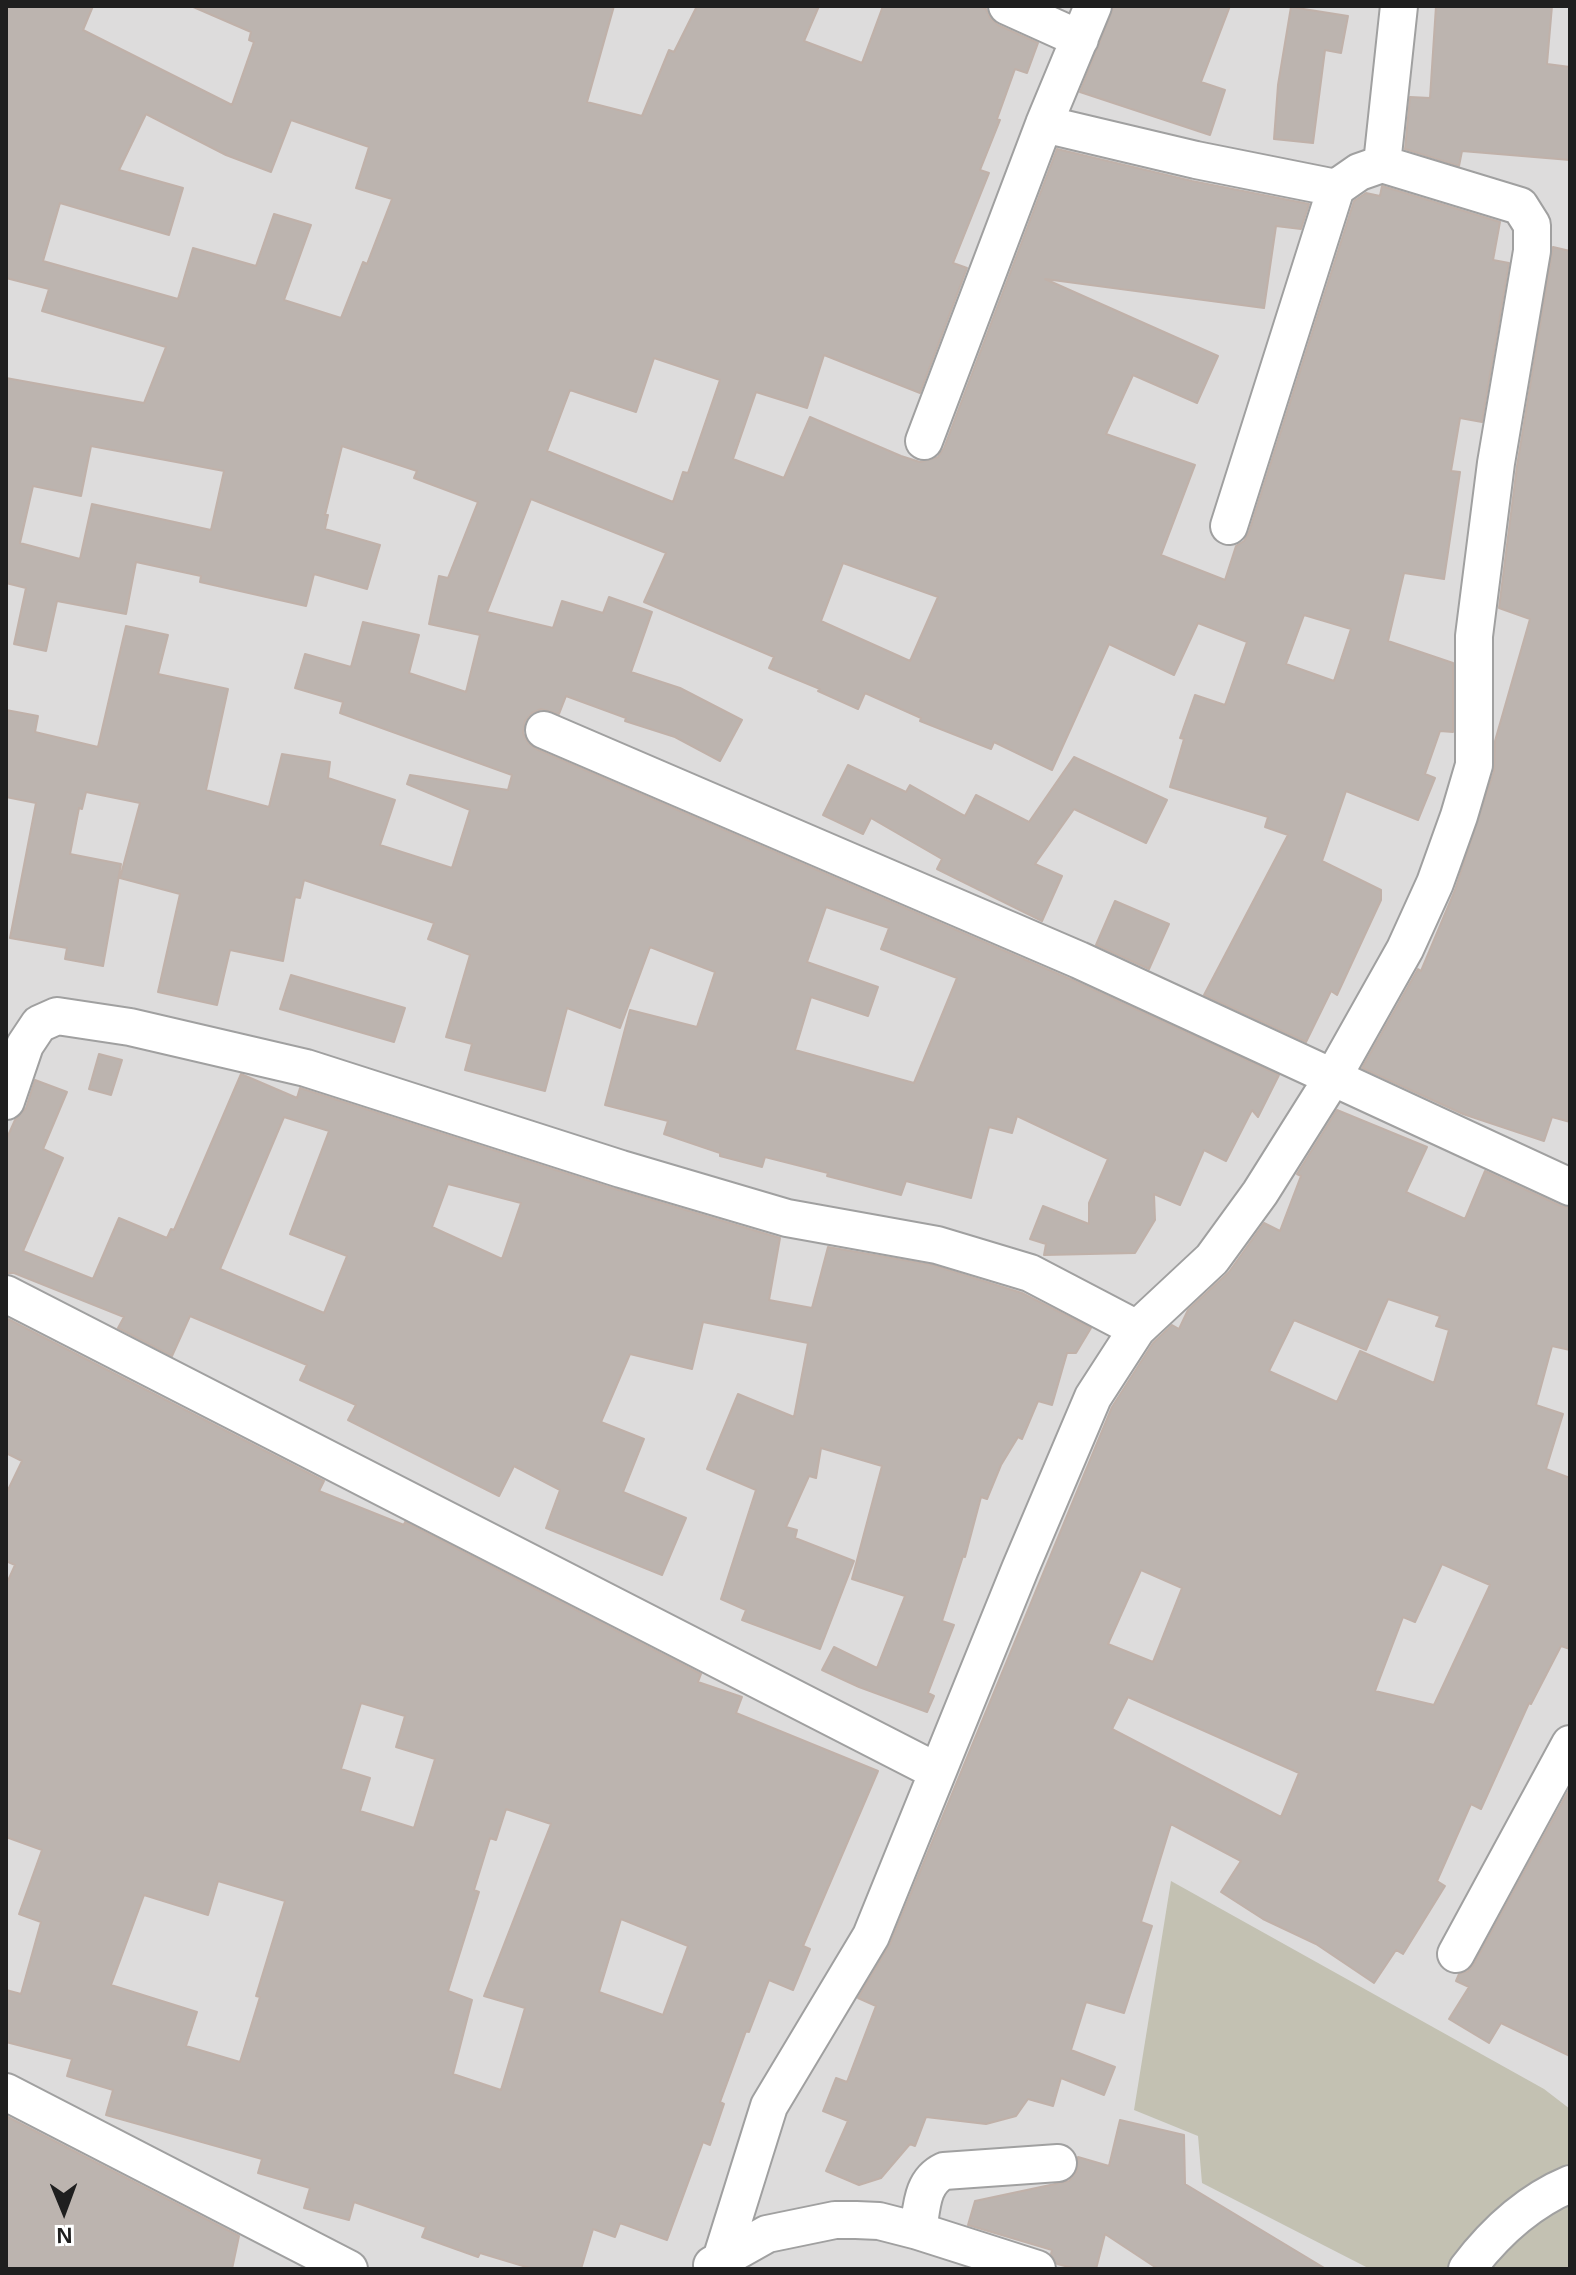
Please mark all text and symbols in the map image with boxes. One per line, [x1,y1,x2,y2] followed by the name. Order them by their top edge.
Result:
[24,2171,104,2251] north arrow
[56,2223,73,2248] text: N

